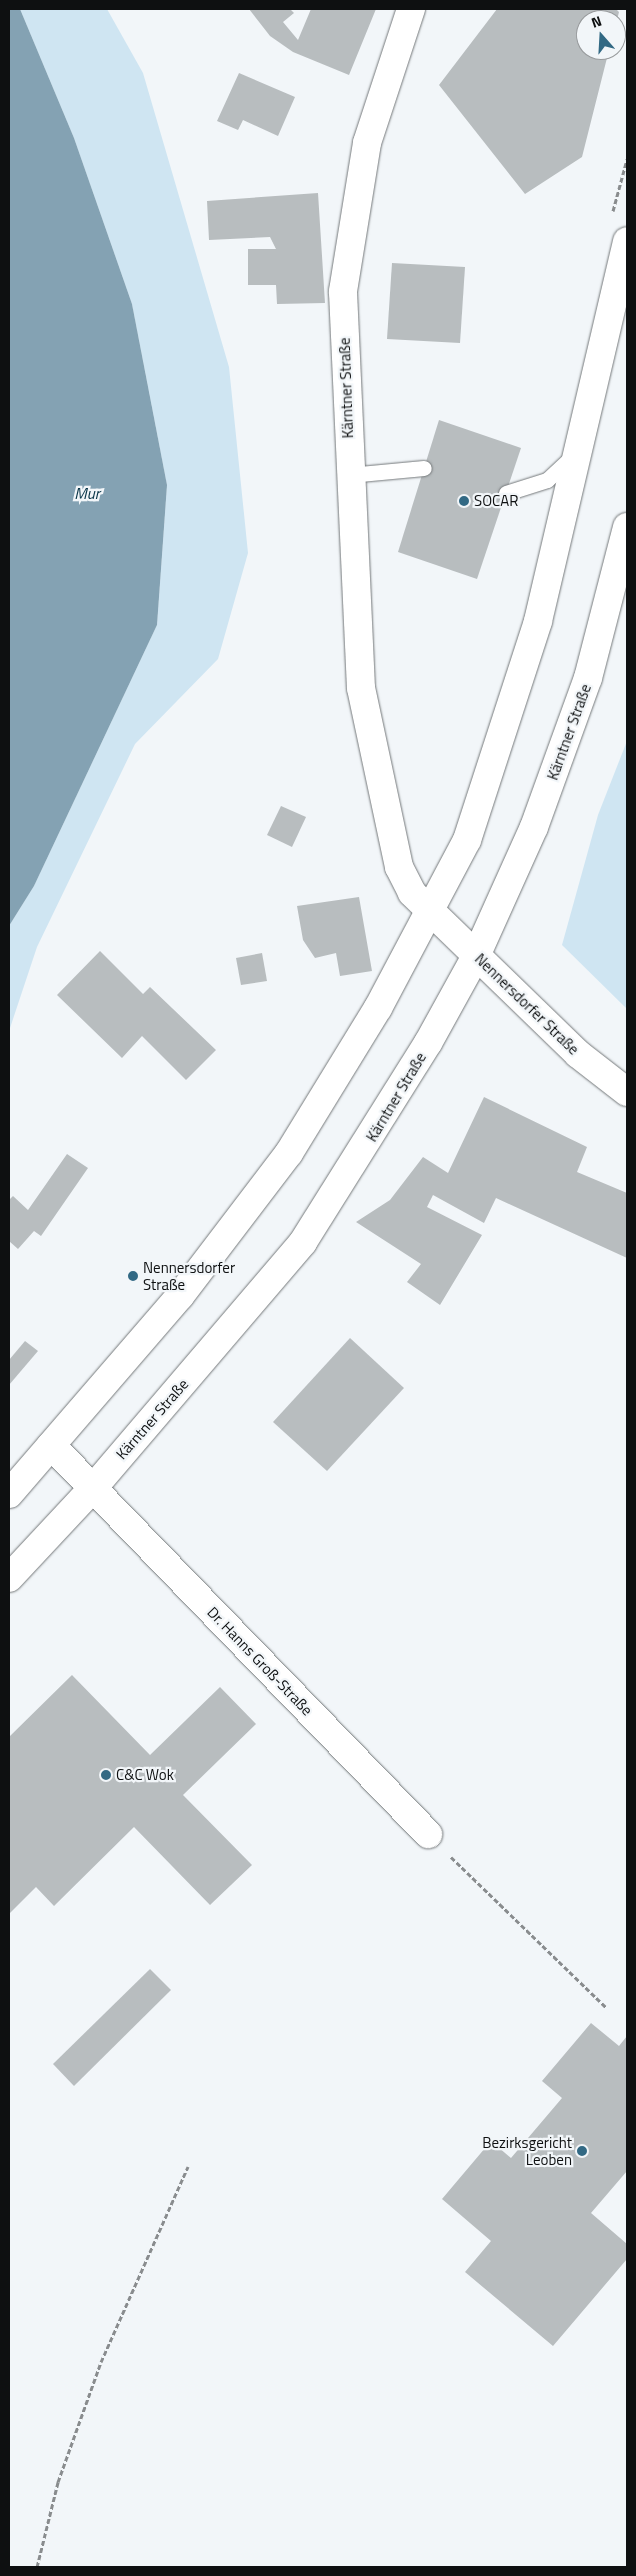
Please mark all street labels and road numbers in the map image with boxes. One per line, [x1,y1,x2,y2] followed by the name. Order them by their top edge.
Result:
[335,337,357,439] street label: Kärntner Straße
[543,682,595,782] street label: Kärntner Straße
[471,950,583,1058] street label: Nennersdorfer Straße
[362,1049,430,1145] street label: Kärntner Straße
[112,1375,192,1463] street label: Kärntner Straße
[204,1603,316,1719] street label: Dr. Hanns Groß-Straße

